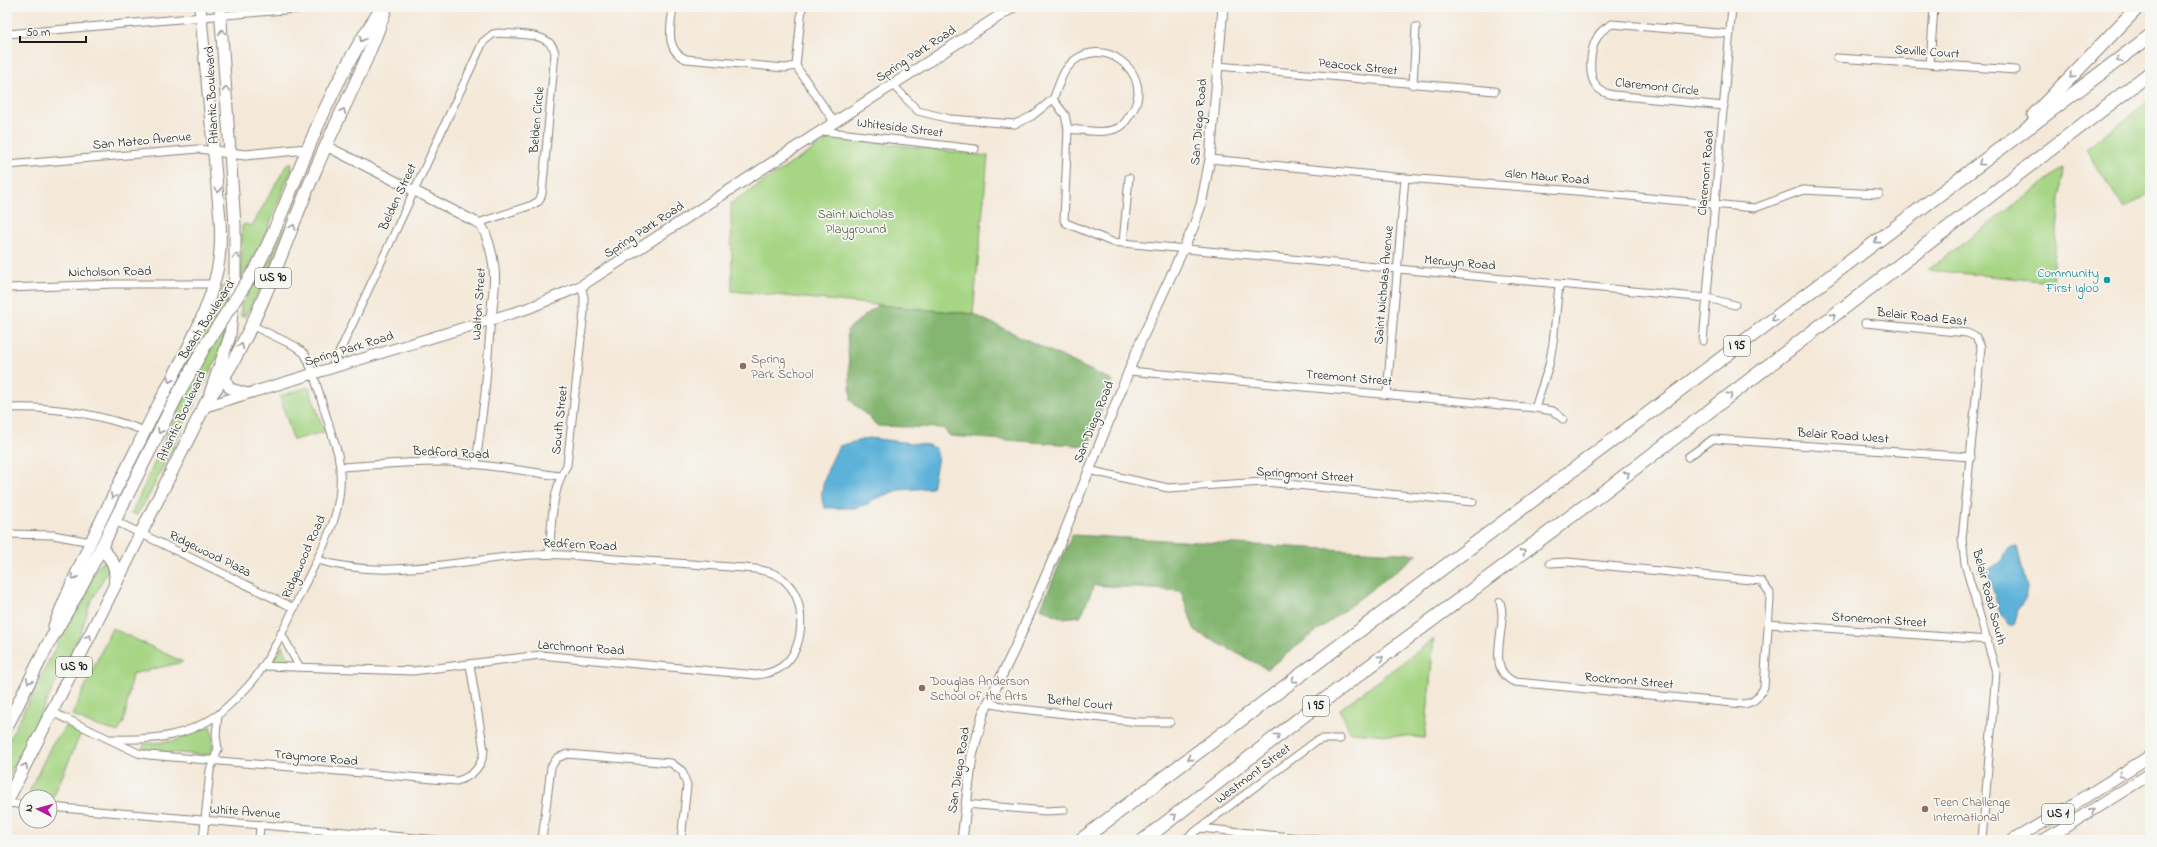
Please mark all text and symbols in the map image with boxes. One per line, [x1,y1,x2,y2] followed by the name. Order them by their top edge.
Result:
[20,18,86,44] scale bar
[872,21,961,88] street label: Spring Park Road
[26,24,50,42] text: 50 m
[217,29,226,35] one-way arrow
[359,35,366,42] one-way arrow
[1894,40,1961,64] street label: Seville Court
[200,45,224,144] street label: Atlantic Boulevard
[1317,53,1399,81] street label: Peacock Street
[2116,55,2123,62] one-way arrow
[2070,71,2077,79] one-way arrow
[1614,73,1700,101] street label: Claremont Circle
[1186,77,1213,166] street label: San Diego Road
[222,86,231,92] one-way arrow
[525,86,549,155] street label: Belden Circle
[338,108,346,116] one-way arrow
[856,113,945,143] street label: Whiteside Street
[92,127,192,155] street label: San Mateo Avenue
[1693,129,1719,216] street label: Claremont Road
[1979,158,1986,165] one-way arrow
[374,160,422,235] street label: Belden Street
[1504,164,1591,190] street label: Glen Mawr Road
[213,187,222,193] one-way arrow
[600,197,689,264] street label: Spring Park Road
[818,205,895,240] park label: Saint Nicholas Playground
[289,223,297,230] one-way arrow
[1369,225,1399,345] street label: Saint Nicholas Avenue
[1875,236,1882,243] one-way arrow
[1424,250,1497,277] street label: Merwyn Road
[232,253,240,259] one-way arrow
[68,262,152,282] street label: Nicholson Road
[2037,264,2099,299] place label: Community First Igloo
[467,266,491,341] street label: Walton Street
[255,268,291,288] road number: US 90
[2102,275,2112,285] marker: Community First Igloo
[174,276,240,364] street label: Beach Boulevard
[1875,303,1969,331] street label: Belair Road East
[1771,314,1778,321] one-way arrow
[1829,314,1836,321] one-way arrow
[302,326,397,373] street label: Spring Park Road
[1724,336,1750,356] road number: I 95
[236,342,244,350] one-way arrow
[751,350,813,384] place label: Spring Park School
[738,361,748,371] marker: Spring Park School
[1305,365,1394,391] street label: Treemont Street
[153,367,212,464] street label: Atlantic Boulevard
[167,376,175,383] one-way arrow
[1069,378,1120,466] street label: San Diego Road
[547,384,573,455] street label: South Street
[1726,393,1733,400] one-way arrow
[1796,423,1890,449] street label: Belair Road West
[157,427,165,434] one-way arrow
[411,441,491,465] street label: Bedford Road
[1256,462,1355,489] street label: Springmont Street
[1622,472,1629,479] one-way arrow
[110,492,118,500] one-way arrow
[277,512,332,602] street label: Ridgewood Road
[165,526,254,583] street label: Ridgewood Plaza
[542,534,618,556] street label: Redfern Road
[1967,546,2011,647] street label: Belair Road South
[1518,550,1525,557] one-way arrow
[71,573,79,580] one-way arrow
[1831,607,1928,633] street label: Stonemont Street
[84,634,92,642] one-way arrow
[537,635,626,661] street label: Larchmont Road
[1376,656,1383,663] one-way arrow
[56,657,92,677] road number: US 90
[1584,668,1675,694] street label: Rockmont Street
[929,672,1029,706] place label: Douglas Anderson School of the Arts
[26,676,34,684] one-way arrow
[1291,676,1298,683] one-way arrow
[917,683,927,693] marker: Douglas Anderson School of the Arts
[1045,690,1114,716] street label: Bethel Court
[1303,696,1329,716] road number: I 95
[943,725,976,815] street label: San Diego Road
[1272,733,1279,740] one-way arrow
[1211,739,1295,809] street label: Westmont Street
[273,745,359,772] street label: Traymore Road
[1187,754,1194,761] one-way arrow
[20,763,27,770] one-way arrow
[2118,770,2125,777] one-way arrow
[18,789,58,829] north arrow
[1933,793,2011,827] place label: Teen Challenge International
[209,800,281,824] street label: White Avenue
[21,804,37,813] text: N
[1920,804,1930,814] marker: Teen Challenge International
[2042,804,2074,824] road number: US 1
[2088,809,2095,816] one-way arrow
[1170,814,1177,821] one-way arrow

